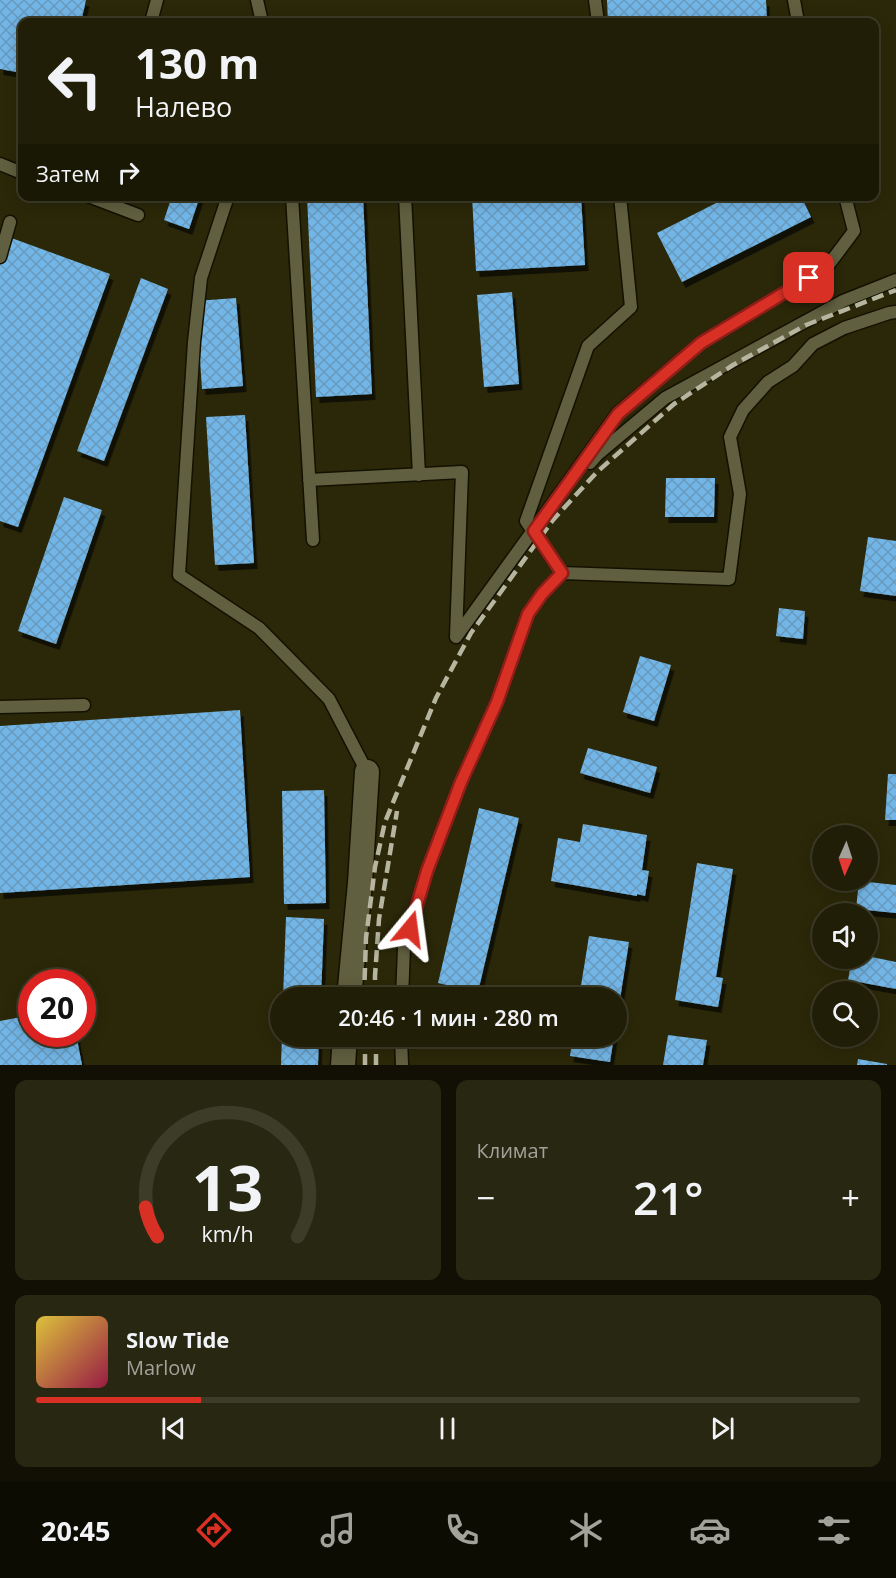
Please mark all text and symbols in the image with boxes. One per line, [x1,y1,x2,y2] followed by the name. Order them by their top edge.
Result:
[135,34,259,91] text: 130 m
[36,42,114,120] icon: left
[135,88,232,125] text: Налево
[112,156,145,189] icon: right
[36,158,100,188] text: Затем
[783,252,834,303] pin
[792,261,825,294] icon: arrive
[812,825,878,891] north arrow
[812,825,878,1047] map controls
[378,897,442,961] position arrow
[812,903,878,969] button: sound
[18,969,96,1047] speed limit sign: 20
[812,981,878,1047] button: search
[338,1002,559,1032] text: 20:46 · 1 мин · 280 m
[477,1137,548,1164] text: Климат
[192,1144,263,1229] text: 13
[633,1167,704,1228] text: 21°
[477,1175,495,1220] text: −
[841,1175,860,1220] text: +
[202,1219,254,1248] text: km/h
[126,1324,229,1354] text: Slow Tide
[126,1354,196,1381] text: Marlow
[157,1412,190,1445] icon: previous
[431,1412,464,1445] icon: pause
[706,1412,739,1445] icon: next
[193,1509,235,1551] icon: directions
[317,1509,359,1551] icon: music
[441,1509,483,1551] icon: phone
[565,1509,607,1551] icon: climate
[689,1509,731,1551] icon: car
[813,1509,855,1551] icon: filters
[41,1512,110,1549] text: 20:45

